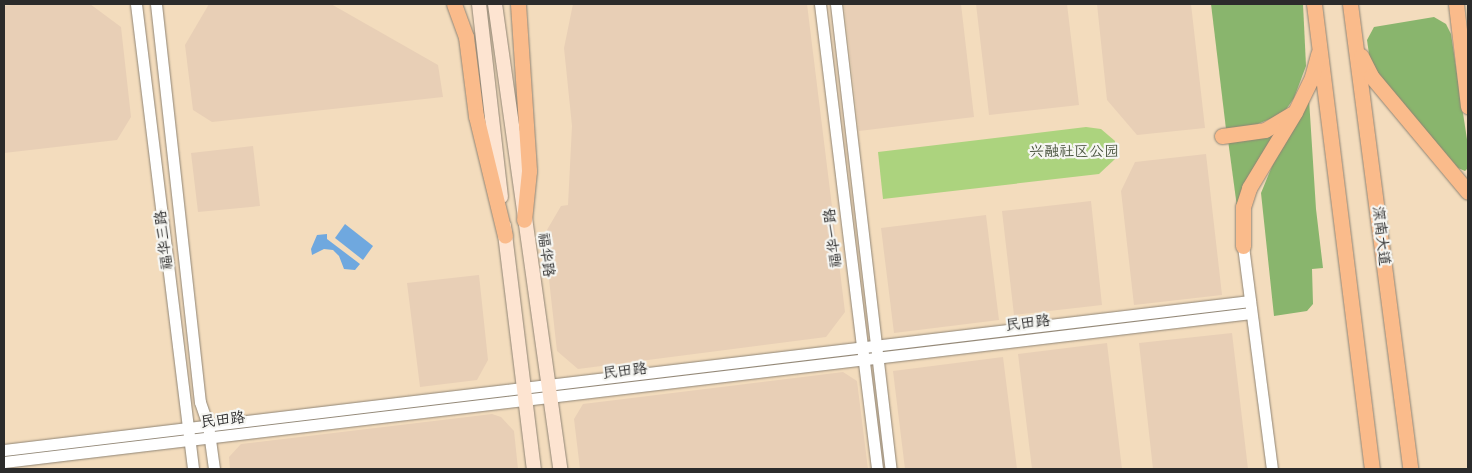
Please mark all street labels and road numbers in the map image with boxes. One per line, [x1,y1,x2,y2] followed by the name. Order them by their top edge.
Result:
[1367,205,1393,267] street label: 深南大道
[821,207,847,269] street label: 福华一路
[152,209,178,271] street label: 福华三路
[533,231,557,279] street label: 福华路
[1005,312,1051,336] street label: 民田路
[602,360,648,384] street label: 民田路
[200,409,246,433] street label: 民田路

